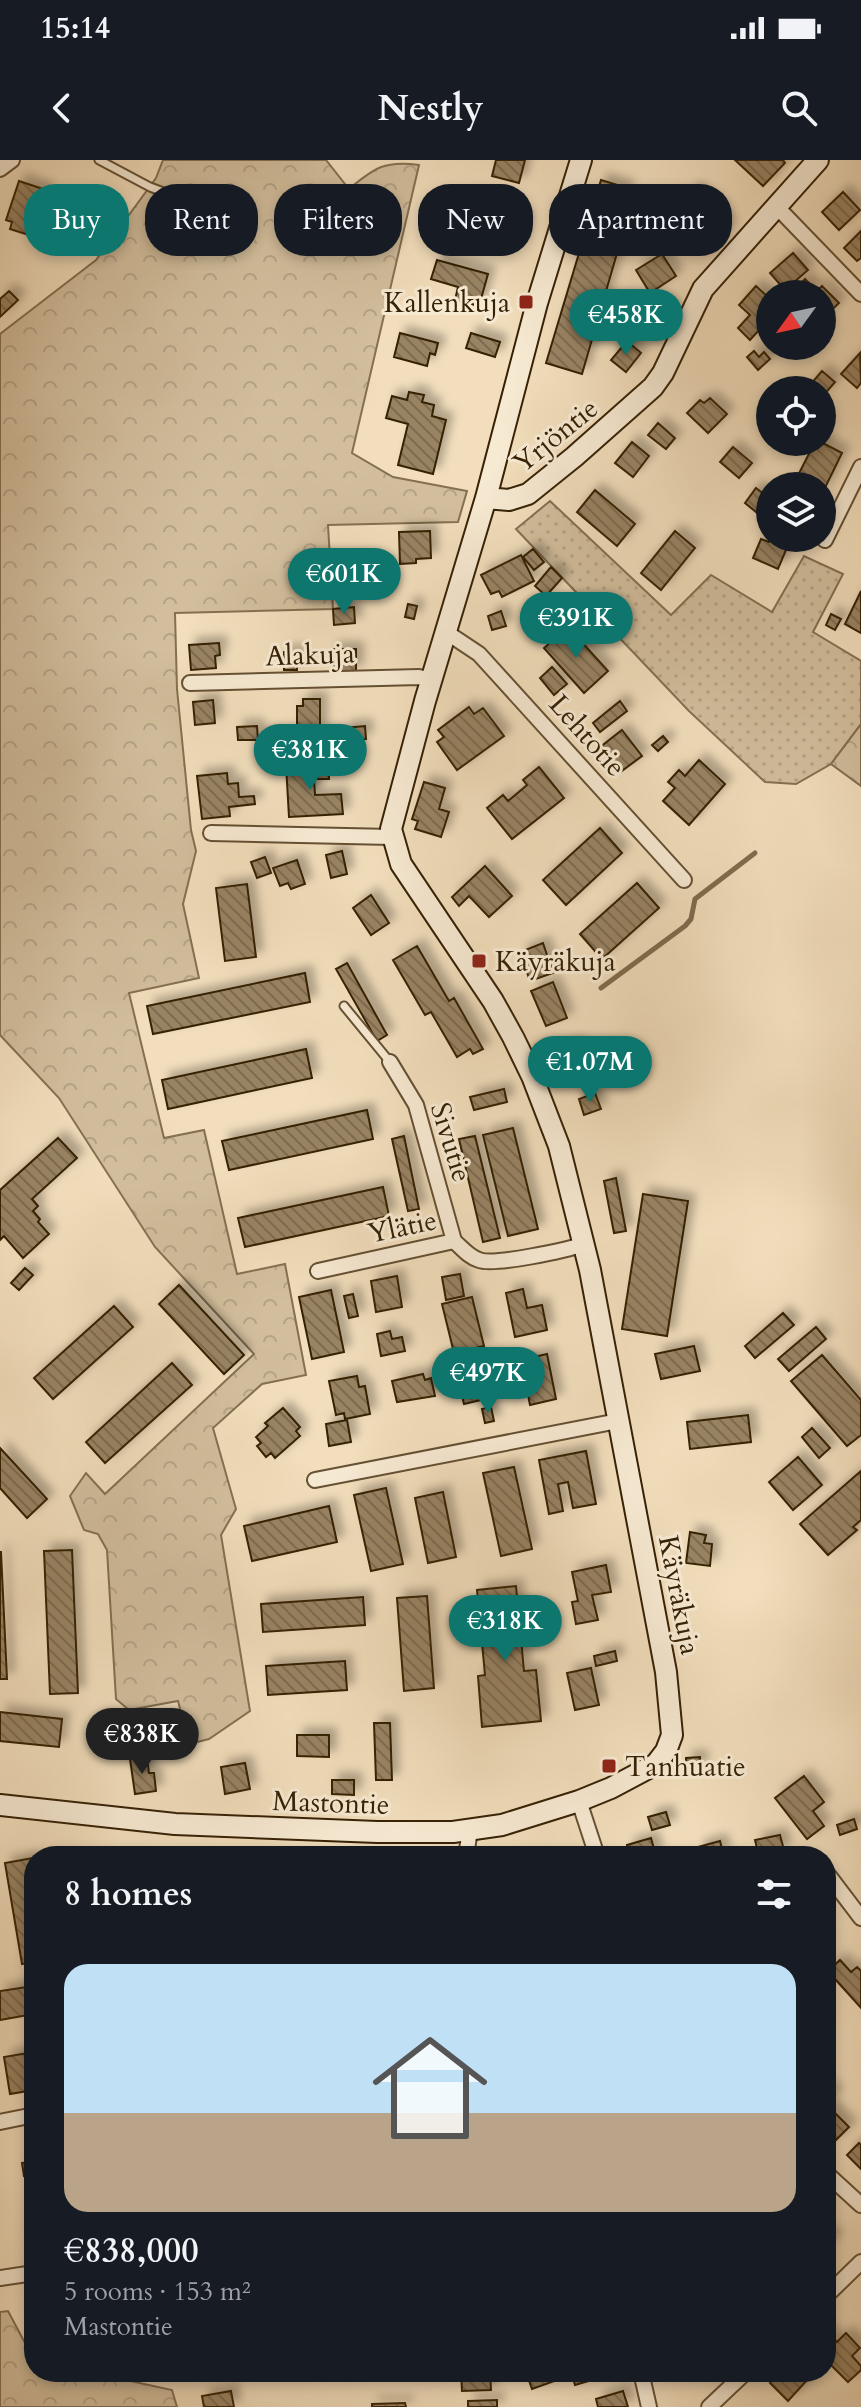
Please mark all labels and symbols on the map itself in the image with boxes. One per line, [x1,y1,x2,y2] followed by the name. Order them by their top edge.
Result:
[756,280,836,360] north arrow
[384,284,510,322] place label: Kallenkuja
[570,289,682,357] pin: €458K
[517,293,535,311] marker: Kallenkuja
[505,390,606,482] street label: Yrjöntie
[288,548,400,616] pin: €601K
[520,592,632,660] pin: €391K
[265,634,355,676] street label: Alakuja
[540,686,634,785] street label: Lehtotie
[254,724,366,792] pin: €381K
[495,943,616,981] place label: Käyräkuja
[470,952,488,970] marker: Käyräkuja
[525,1036,655,1104] pin: €1.07M
[421,1098,481,1187] street label: Sivutie
[364,1201,440,1253] street label: Ylätie
[432,1347,544,1415] pin: €497K
[649,1532,709,1658] street label: Käyräkuja
[449,1595,561,1663] pin: €318K
[86,1708,198,1776] pin: €838K
[625,1748,746,1786] place label: Tanhuatie
[600,1757,618,1775] marker: Tanhuatie
[272,1782,390,1824] street label: Mastontie

